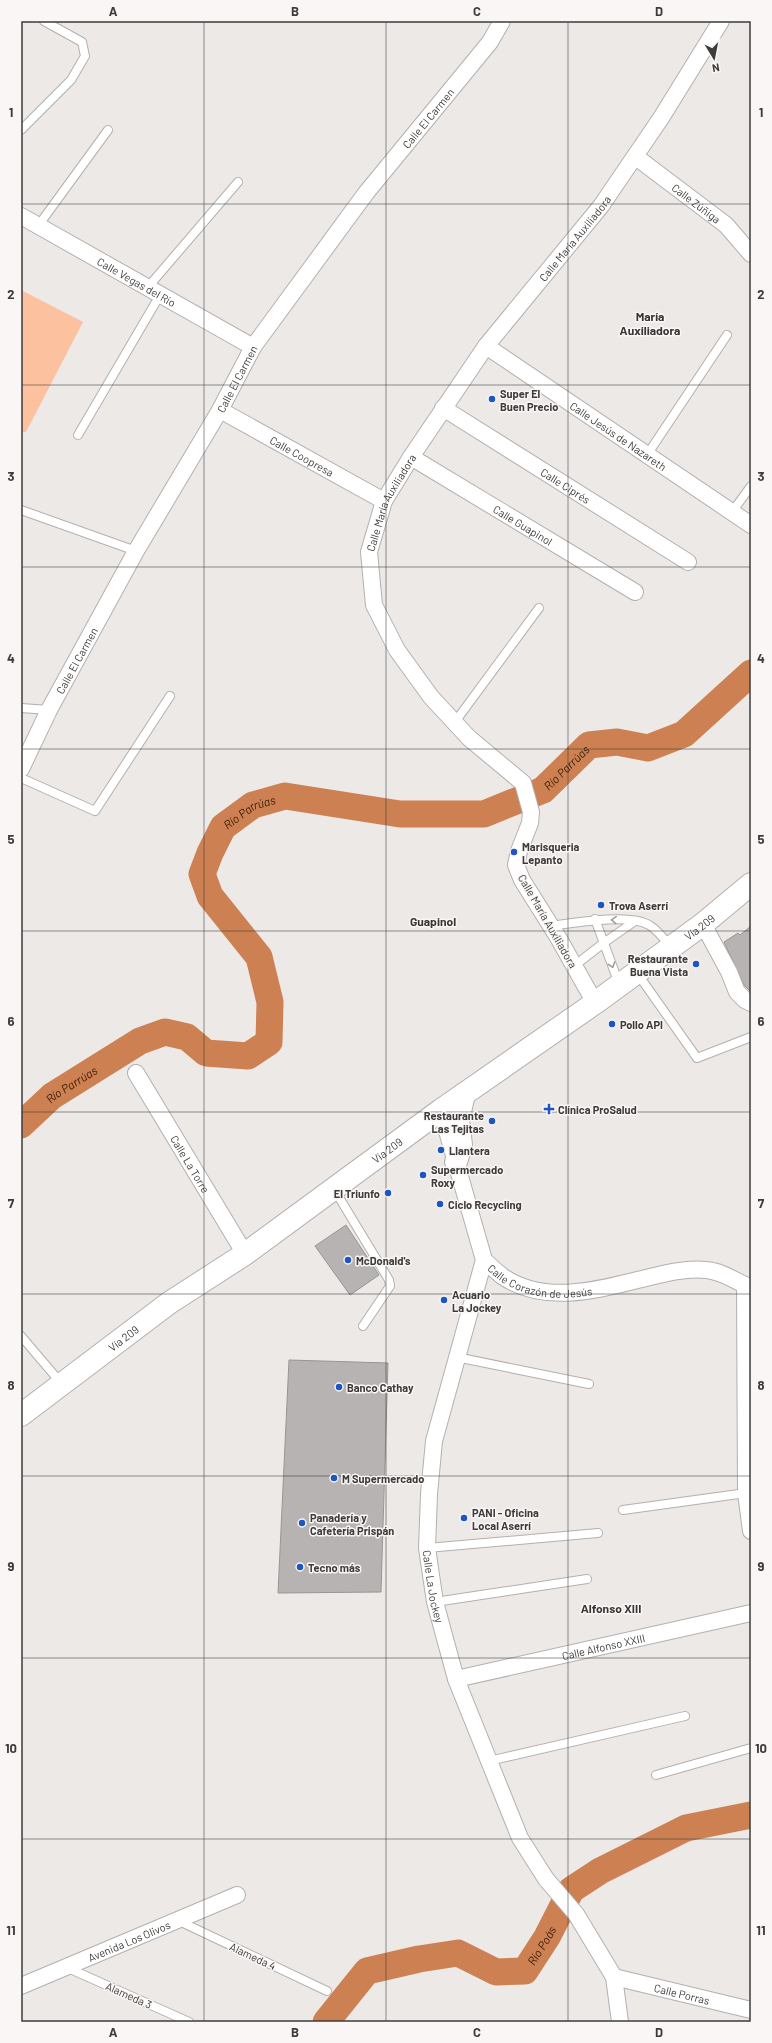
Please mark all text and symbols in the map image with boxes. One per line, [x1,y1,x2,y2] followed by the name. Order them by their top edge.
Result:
[109,3,118,19] text: A
[291,3,299,19] text: B
[473,3,481,19] text: C
[655,3,663,19] text: D
[694,38,734,78] north arrow
[711,61,721,75] text: N
[399,85,456,151] street label: Calle El Carmen
[9,104,13,120] text: 1
[759,104,763,120] text: 1
[670,180,724,225] street label: Calle Zúñiga
[536,193,613,283] street label: Calle María Auxiliadora
[95,254,178,309] street label: Calle Vegas del Río
[7,286,15,302] text: 2
[757,286,765,302] text: 2
[620,309,680,337] district label: María Auxiliadora
[213,343,259,414] street label: Calle El Carmen
[500,387,558,413] place label: Super El Buen Precio
[487,394,497,404] marker: Super El Buen Precio
[568,398,669,473] street label: Calle Jesús de Nazareth
[268,433,336,478] street label: Calle Coopresa
[363,451,418,553] street label: Calle María Auxiliadora
[539,465,593,506] street label: Calle Ciprés
[7,468,15,484] text: 3
[757,468,765,484] text: 3
[491,502,555,547] street label: Calle Guapinol
[53,625,100,696] street label: Calle El Carmen
[7,650,15,666] text: 4
[757,650,765,666] text: 4
[540,742,592,793] water label: Río Parrúas
[220,792,277,832] water label: Río Parrúas
[7,831,15,847] text: 5
[757,831,765,847] text: 5
[522,840,579,866] place label: Marisqueria Lepanto
[509,847,519,857] marker: Marisqueria Lepanto
[516,872,580,970] street label: Calle María Auxiliadora
[609,899,668,912] place label: Trova Aserrí
[596,900,606,910] marker: Trova Aserrí
[682,911,717,942] street label: Vía 209
[410,914,456,928] district label: Guapinol
[611,916,617,924] one-way arrow
[628,952,688,978] place label: Restaurante Buena Vista
[691,959,701,969] marker: Restaurante Buena Vista
[608,961,616,968] one-way arrow
[8,1013,15,1029] text: 6
[758,1013,765,1029] text: 6
[620,1018,663,1031] place label: Pollo API
[607,1019,617,1029] marker: Pollo API
[42,1062,100,1106] water label: Río Parrúas
[543,1103,555,1115] marker: Clínica ProSalud
[558,1103,637,1116] place label: Clínica ProSalud
[424,1109,484,1135] place label: Restaurante Las Tejitas
[487,1116,497,1126] marker: Restaurante Las Tejitas
[168,1133,213,1195] street label: Calle La Torre
[369,1134,405,1165] street label: Vía 209
[449,1144,490,1157] place label: Llantera
[436,1145,446,1155] marker: Llantera
[431,1163,503,1189] place label: Supermercado Roxy
[418,1170,428,1180] marker: Supermercado Roxy
[334,1187,380,1200] place label: El Triunfo
[383,1188,393,1198] marker: El Triunfo
[8,1195,15,1211] text: 7
[758,1195,765,1211] text: 7
[448,1198,522,1211] place label: Ciclo Recycling
[435,1199,445,1209] marker: Ciclo Recycling
[356,1254,411,1267] place label: McDonald's
[343,1255,353,1265] marker: McDonald's
[486,1261,593,1299] street label: Calle Corazón de Jesús
[452,1288,502,1314] place label: Acuario La Jockey
[439,1295,449,1305] marker: Acuario La Jockey
[105,1322,141,1353] street label: Vía 209
[7,1377,15,1393] text: 8
[757,1377,765,1393] text: 8
[347,1381,414,1394] place label: Banco Cathay
[334,1382,344,1392] marker: Banco Cathay
[342,1472,424,1485] place label: M Supermercado
[329,1473,339,1483] marker: M Supermercado
[472,1506,539,1532] place label: PANI - Oficina Local Aserrí
[310,1511,394,1537] place label: Panadería y Cafetería Prispán
[459,1513,469,1523] marker: PANI - Oficina Local Aserrí
[297,1518,307,1528] marker: Panadería y Cafetería Prispán
[421,1549,447,1624] street label: Calle La Jockey
[8,1558,15,1574] text: 9
[758,1558,765,1574] text: 9
[308,1561,361,1574] place label: Tecno más
[295,1562,305,1572] marker: Tecno más
[581,1601,641,1615] district label: Alfonso XIII
[560,1630,646,1662] street label: Calle Alfonso XXIII
[5,1740,17,1756] text: 10
[755,1740,767,1756] text: 10
[86,1917,172,1964] street label: Avenida Los Olivos
[6,1922,16,1938] text: 11
[756,1922,766,1938] text: 11
[524,1924,559,1967] water label: Río Poás
[228,1940,278,1972] street label: Alameda 4
[104,1979,154,2011] street label: Alameda 3
[653,1980,711,2006] street label: Calle Porras
[109,2024,118,2040] text: A
[291,2024,299,2040] text: B
[473,2024,481,2040] text: C
[655,2024,663,2040] text: D

